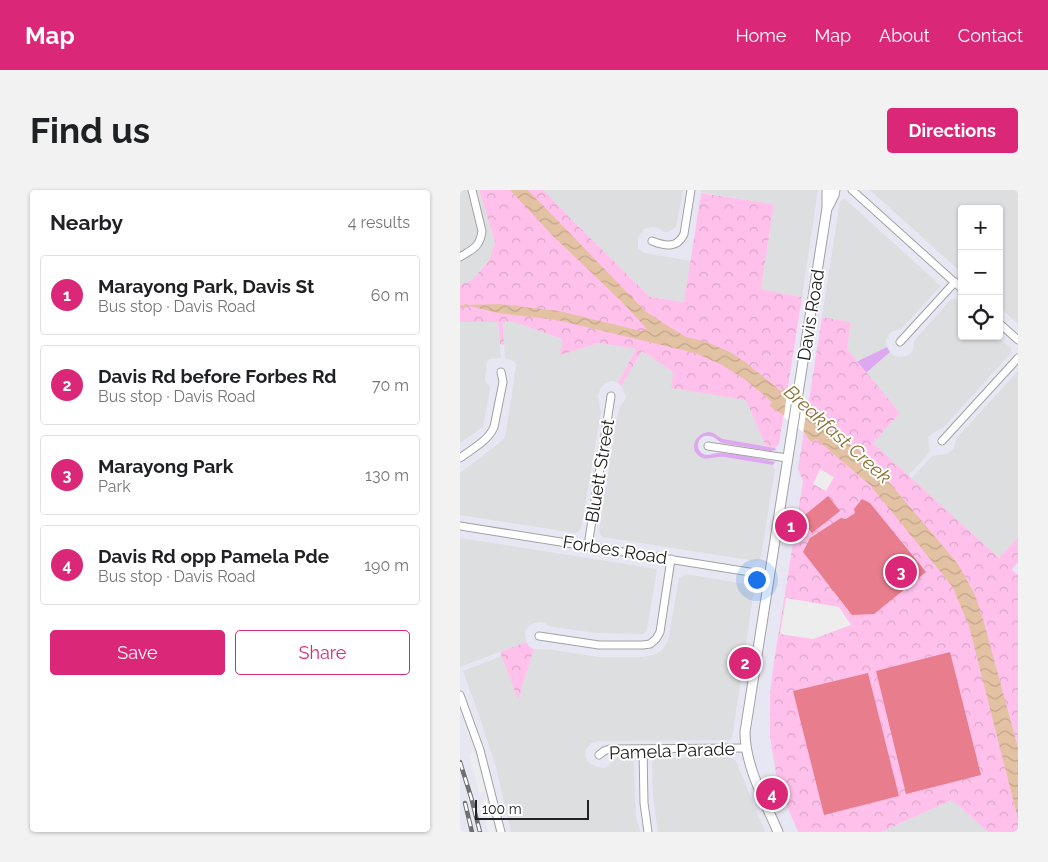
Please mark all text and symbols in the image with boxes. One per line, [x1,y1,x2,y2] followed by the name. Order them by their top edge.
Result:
[25,21,75,50] text: Map
[735,25,786,46] text: Home
[814,25,851,46] text: Map
[879,25,930,46] text: About
[958,25,1023,46] text: Contact
[887,108,1018,153] button: Directions
[30,110,150,151] text: Find us
[958,205,1003,340] map controls
[958,205,1003,250] button: +
[50,210,123,235] text: Nearby
[348,213,410,232] text: 4 results
[958,250,1003,295] button: −
[793,268,828,362] street label: Davis Road
[98,275,314,297] text: Marayong Park, Davis St
[63,286,71,305] text: 1
[371,286,409,305] text: 60 m
[958,295,1003,340] button: locate
[98,297,256,316] text: Bus stop · Davis Road
[98,365,337,387] text: Davis Rd before Forbes Rd
[62,376,72,395] text: 2
[372,376,409,395] text: 70 m
[780,380,896,488] water label: Breakfast Creek
[98,387,256,406] text: Bus stop · Davis Road
[581,418,618,524] street label: Bluett Street
[98,455,233,477] text: Marayong Park
[63,466,71,485] text: 3
[365,466,409,485] text: 130 m
[98,477,131,496] text: Park
[775,507,807,545] pin: 1
[561,531,669,568] street label: Forbes Road
[98,545,329,567] text: Davis Rd opp Pamela Pde
[885,553,917,591] pin: 3
[62,556,72,575] text: 4
[364,556,409,575] text: 190 m
[98,567,256,586] text: Bus stop · Davis Road
[744,567,770,593] your location
[50,630,225,675] button: Save
[235,630,410,675] button: Share
[729,644,761,682] pin: 2
[609,738,736,763] street label: Pamela Parade
[756,775,788,813] pin: 4
[475,797,589,820] scale bar
[482,801,522,817] text: 100 m

